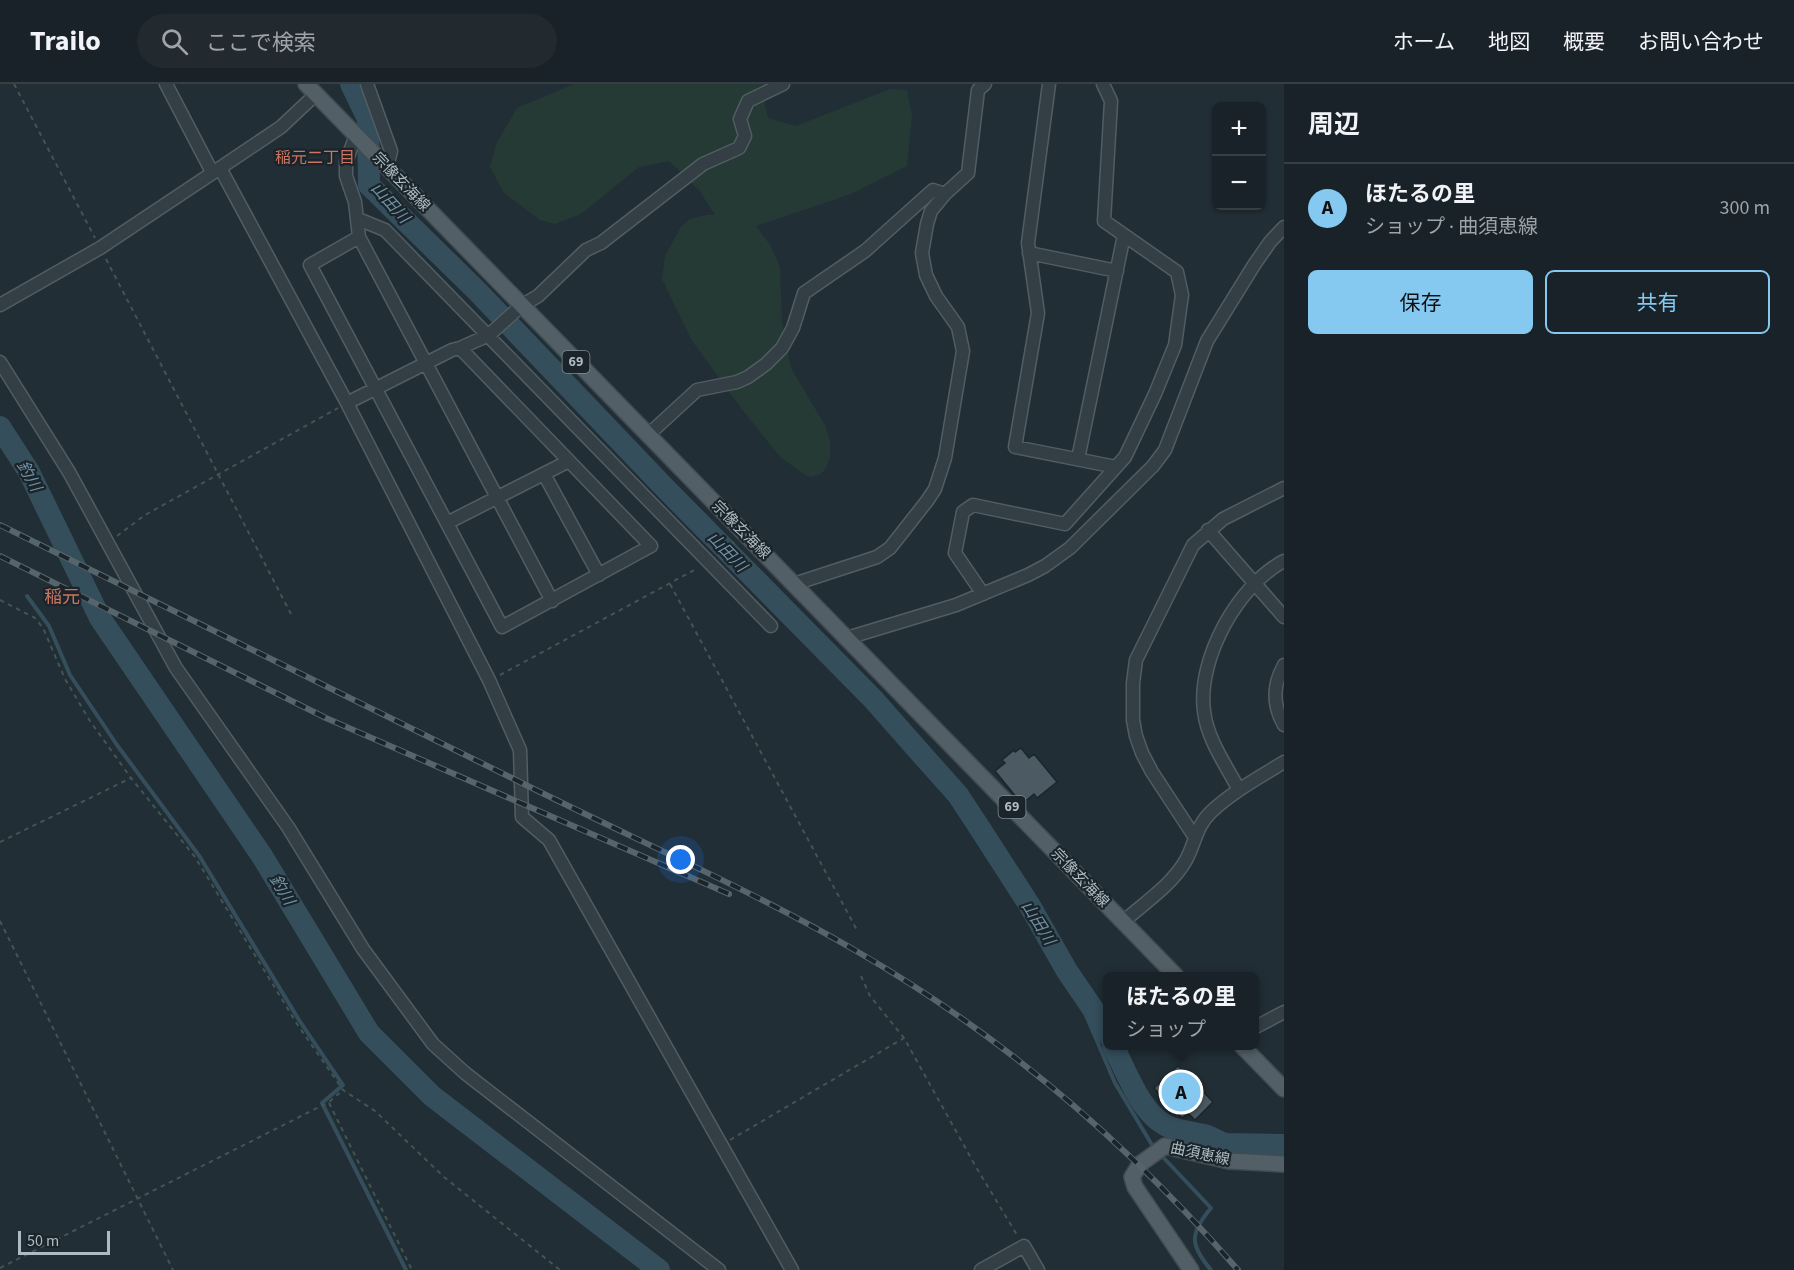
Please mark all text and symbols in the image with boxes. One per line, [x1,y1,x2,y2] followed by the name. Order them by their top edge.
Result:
[137,14,557,68] search box
[30,21,101,61] text: Trailo
[158,25,191,58] icon: search
[206,27,316,59] text: ここで検索
[1393,27,1455,57] text: ホーム
[1488,27,1530,57] text: 地図
[1563,27,1605,57] text: 概要
[1638,27,1764,57] text: お問い合わせ
[1212,102,1266,210] map controls
[1212,102,1266,156] button: +
[1308,106,1360,143] text: 周辺
[275,147,355,169] district label: 稲元二丁目
[367,148,435,216] street label: 宗像玄海線
[1212,156,1266,210] button: −
[366,178,416,230] water label: 山田川
[1365,178,1475,210] text: ほたるの里
[1322,194,1333,222] text: A
[1720,194,1770,222] text: 300 m
[1365,213,1538,241] text: ショップ · 曲須恵線
[1308,270,1533,334] button: 保存
[1545,270,1770,334] button: 共有
[562,351,590,373] road number: 69
[12,457,47,497] water label: 釣川
[707,496,775,564] street label: 宗像玄海線
[702,527,753,578] water label: 山田川
[44,585,80,610] district label: 稲元
[998,796,1026,818] road number: 69
[1046,844,1114,912] street label: 宗像玄海線
[666,845,695,874] your location
[264,871,301,911] water label: 釣川
[1016,897,1061,951] water label: 山田川
[1103,972,1259,1050] popup
[1126,981,1236,1013] text: ほたるの里
[1126,1016,1206,1044] text: ショップ
[1162,1070,1200,1114] pin: A
[1168,1137,1232,1171] street label: 曲須恵線
[18,1228,110,1256] scale bar
[27,1230,59,1252] text: 50 m

